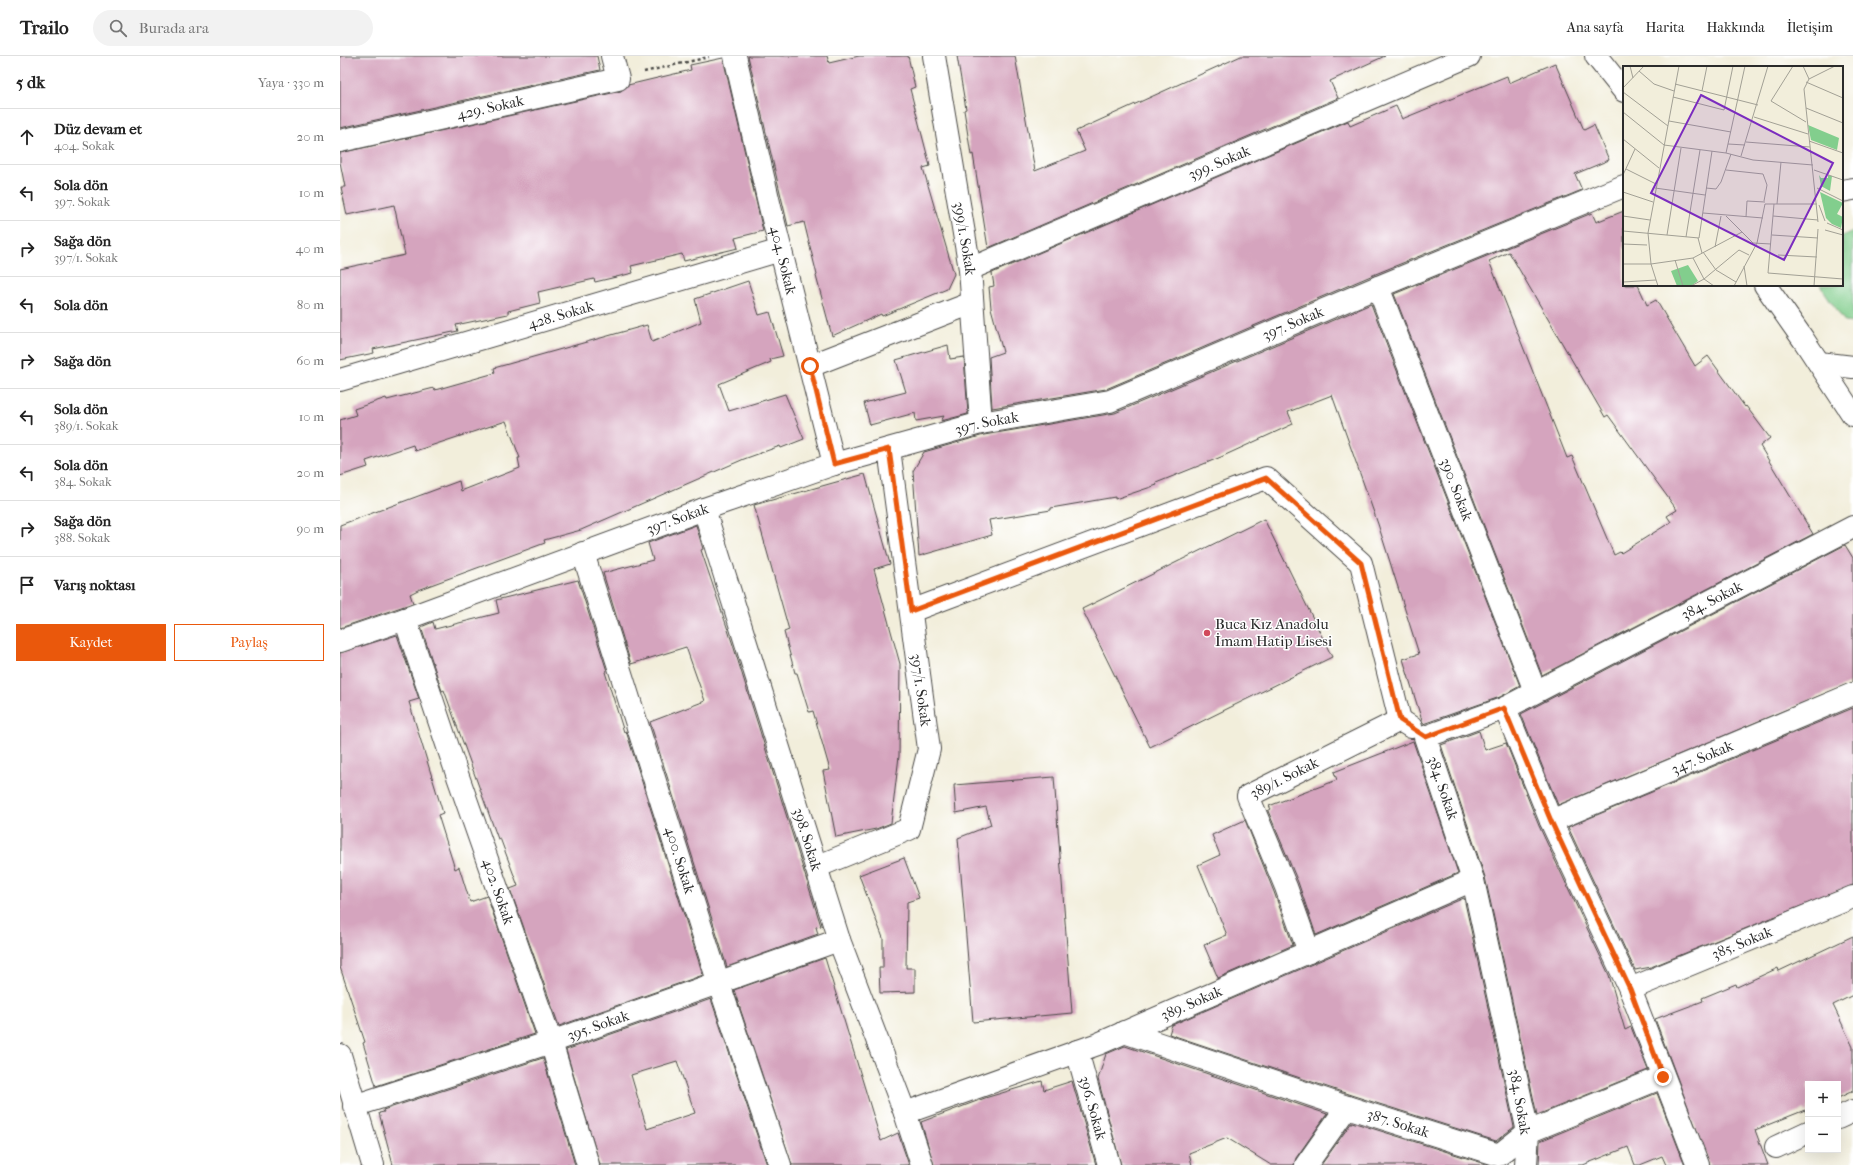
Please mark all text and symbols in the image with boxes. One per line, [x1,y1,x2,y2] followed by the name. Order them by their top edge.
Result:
[93,10,373,46] search box
[20,17,69,39] text: Trailo
[107,17,129,39] icon: search
[139,19,209,37] text: Burada ara
[1567,19,1623,36] text: Ana sayfa
[1645,19,1684,36] text: Harita
[1706,19,1765,36] text: Hakkında
[1787,19,1833,36] text: İletişim
[1623,66,1843,286] inset map
[16,72,45,92] text: 5 dk
[258,75,324,90] text: Yaya · 330 m
[455,91,526,124] street label: 429. Sokak
[54,120,142,138] text: Düz devam et
[16,126,38,148] icon: ahead
[297,129,324,144] text: 20 m
[54,138,115,153] text: 404. Sokak
[1186,141,1253,184] street label: 399. Sokak
[54,176,108,194] text: Sola dön
[16,182,38,204] icon: left
[299,185,324,200] text: 10 m
[54,194,110,209] text: 397. Sokak
[950,200,979,276] street label: 399/1. Sokak
[766,224,801,297] street label: 404. Sokak
[54,232,111,250] text: Sağa dön
[16,238,38,260] icon: right
[296,241,324,256] text: 40 m
[54,250,118,265] text: 397/1. Sokak
[16,294,38,316] icon: left
[54,296,108,314] text: Sola dön
[297,297,324,312] text: 80 m
[526,297,596,333] street label: 428. Sokak
[1260,302,1326,344] street label: 397. Sokak
[16,350,38,372] icon: right
[54,352,111,370] text: Sağa dön
[296,353,324,368] text: 60 m
[801,357,819,375] route start
[54,400,108,418] text: Sola dön
[16,406,38,428] icon: left
[953,408,1020,439] street label: 397. Sokak
[299,409,324,424] text: 10 m
[54,418,118,433] text: 389/1. Sokak
[1436,455,1477,524] street label: 390. Sokak
[54,456,108,474] text: Sola dön
[16,462,38,484] icon: left
[297,465,324,480] text: 20 m
[54,474,112,489] text: 384. Sokak
[644,499,711,538] street label: 397. Sokak
[54,512,111,530] text: Sağa dön
[16,518,38,540] icon: right
[296,521,324,536] text: 90 m
[54,530,110,545] text: 388. Sokak
[16,574,38,596] icon: arrive
[54,576,135,594] text: Varış noktası
[1678,577,1746,624] street label: 384. Sokak
[1215,615,1333,650] place label: Buca Kız Anadolu İmam Hatip Lisesi
[16,624,166,661] button: Kaydet
[174,624,324,661] button: Paylaş
[1202,628,1212,638] marker: Buca Kız Anadolu İmam Hatip Lisesi
[907,652,935,728] street label: 397/1. Sokak
[1669,736,1736,778] street label: 347. Sokak
[1247,753,1322,803] street label: 389/1. Sokak
[1424,754,1462,823] street label: 384. Sokak
[789,805,826,873] street label: 398. Sokak
[661,824,699,896] street label: 400. Sokak
[478,856,518,927] street label: 402. Sokak
[1709,922,1775,963] street label: 385. Sokak
[1158,982,1225,1024] street label: 389. Sokak
[565,1006,632,1045] street label: 395. Sokak
[1505,1068,1535,1137] street label: 384. Sokak
[1654,1068,1672,1086] route end
[1075,1074,1111,1142] street label: 396. Sokak
[1805,1081,1841,1153] map controls
[1805,1081,1841,1117] button: +
[1365,1105,1432,1142] street label: 387. Sokak
[1805,1117,1841,1153] button: −

